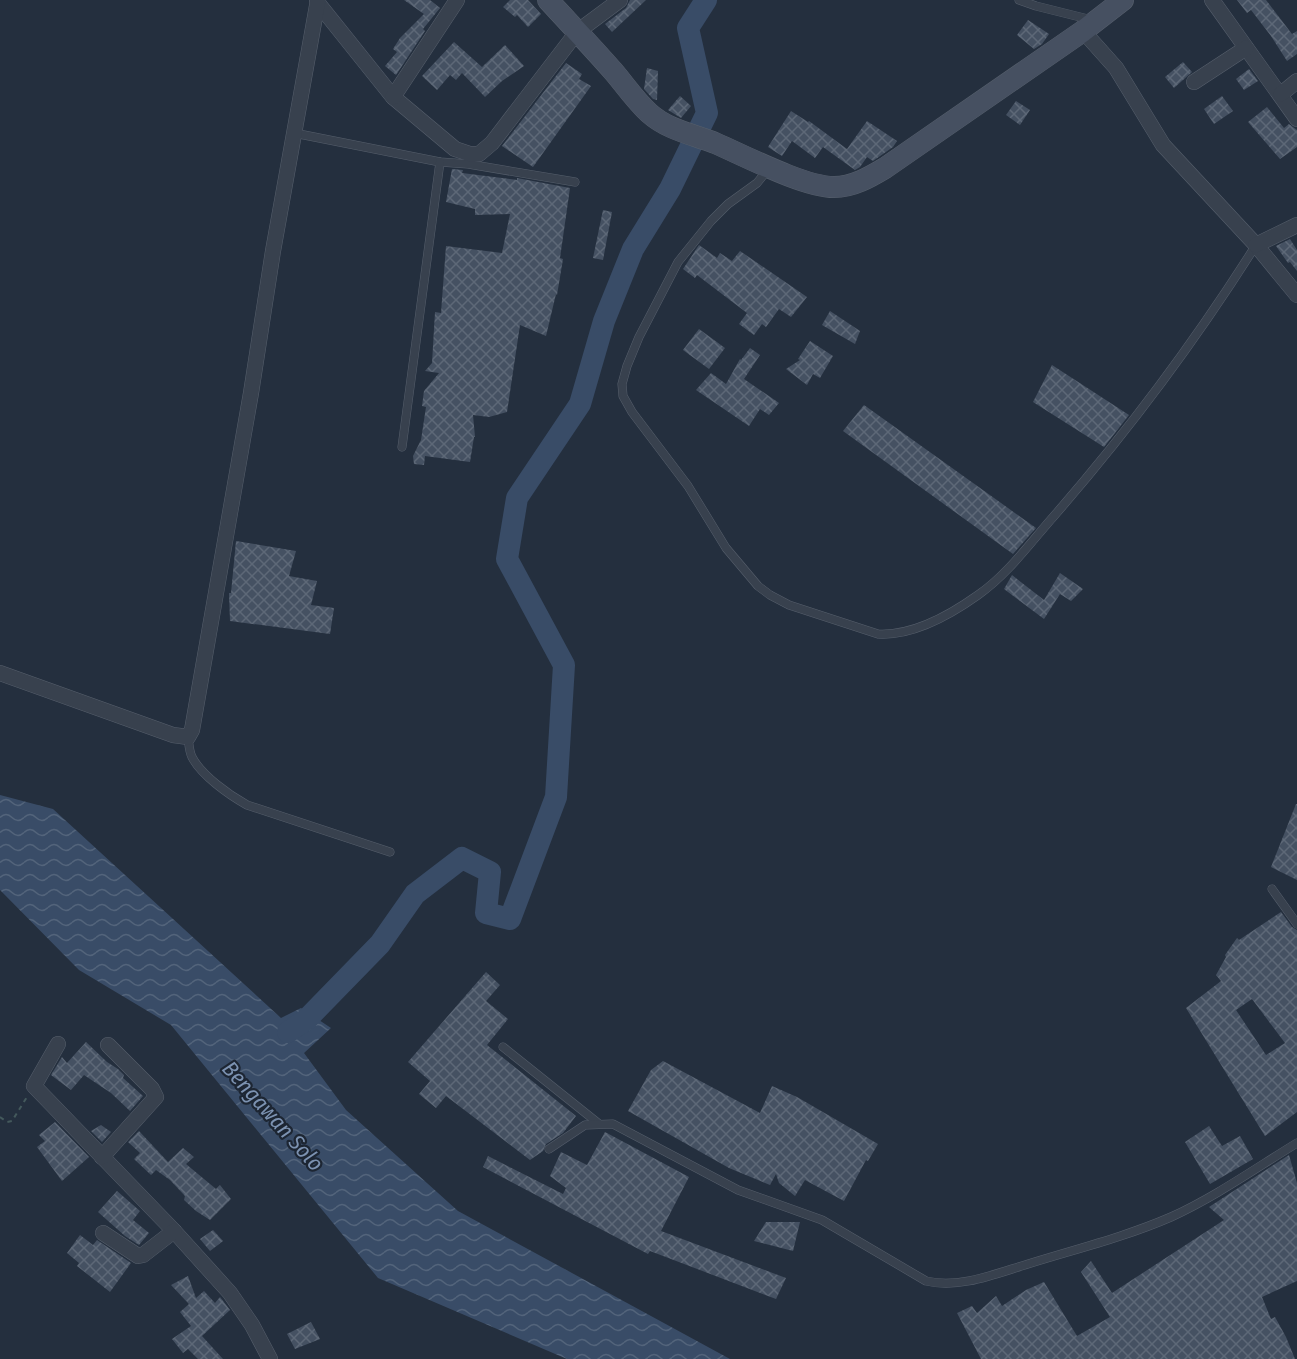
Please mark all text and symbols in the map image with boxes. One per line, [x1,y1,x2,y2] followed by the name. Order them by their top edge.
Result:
[217,1055,329,1177] water label: Bengawan Solo

